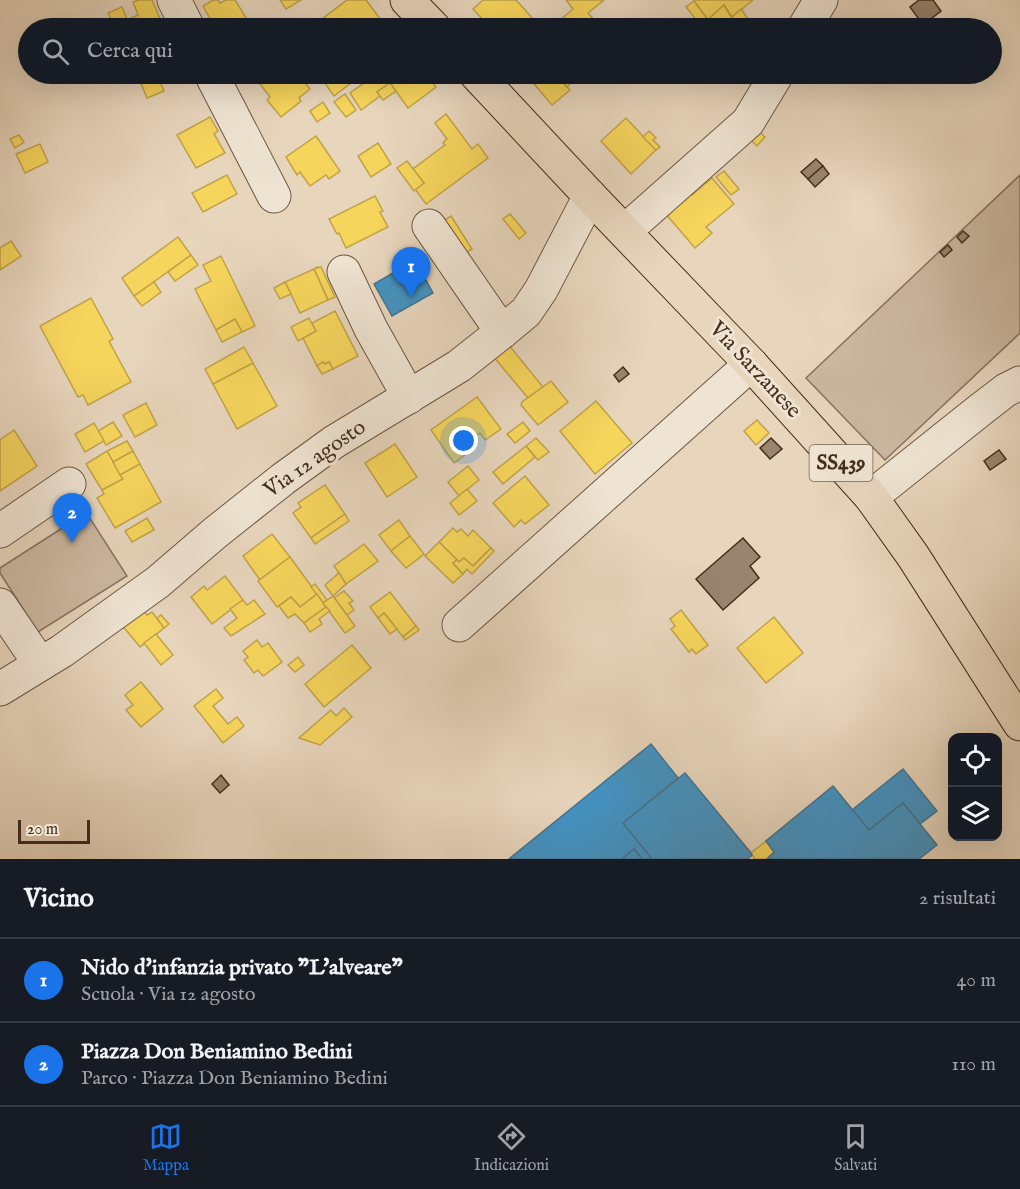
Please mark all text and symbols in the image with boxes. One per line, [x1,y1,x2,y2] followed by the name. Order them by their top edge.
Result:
[18,18,1002,84] search box
[39,35,72,68] icon: search
[87,37,173,65] text: Cerca qui
[392,248,430,297] pin: 1
[702,315,807,424] street label: Via Sarzanese
[258,414,372,505] street label: Via 12 agosto
[449,426,478,455] your location
[810,445,872,481] road number: SS439
[52,494,92,543] pin: 2
[948,733,1002,841] map controls
[948,733,1002,787] button: locate
[948,787,1002,841] button: layers
[18,817,90,844] scale bar
[27,820,58,840] text: 20 m
[24,882,94,915] text: Vicino
[919,886,996,911] text: 2 risultati
[81,954,403,982] text: Nido d'infanzia privato "L'alveare"
[40,968,47,993] text: 1
[957,968,996,993] text: 40 m
[81,982,256,1007] text: Scuola · Via 12 agosto
[81,1038,353,1066] text: Piazza Don Beniamino Bedini
[39,1052,48,1077] text: 2
[952,1052,996,1077] text: 110 m
[81,1066,388,1091] text: Parco · Piazza Don Beniamino Bedini
[143,1120,189,1176] tab: Mappa
[474,1120,549,1176] tab: Indicazioni
[834,1120,877,1176] tab: Salvati

